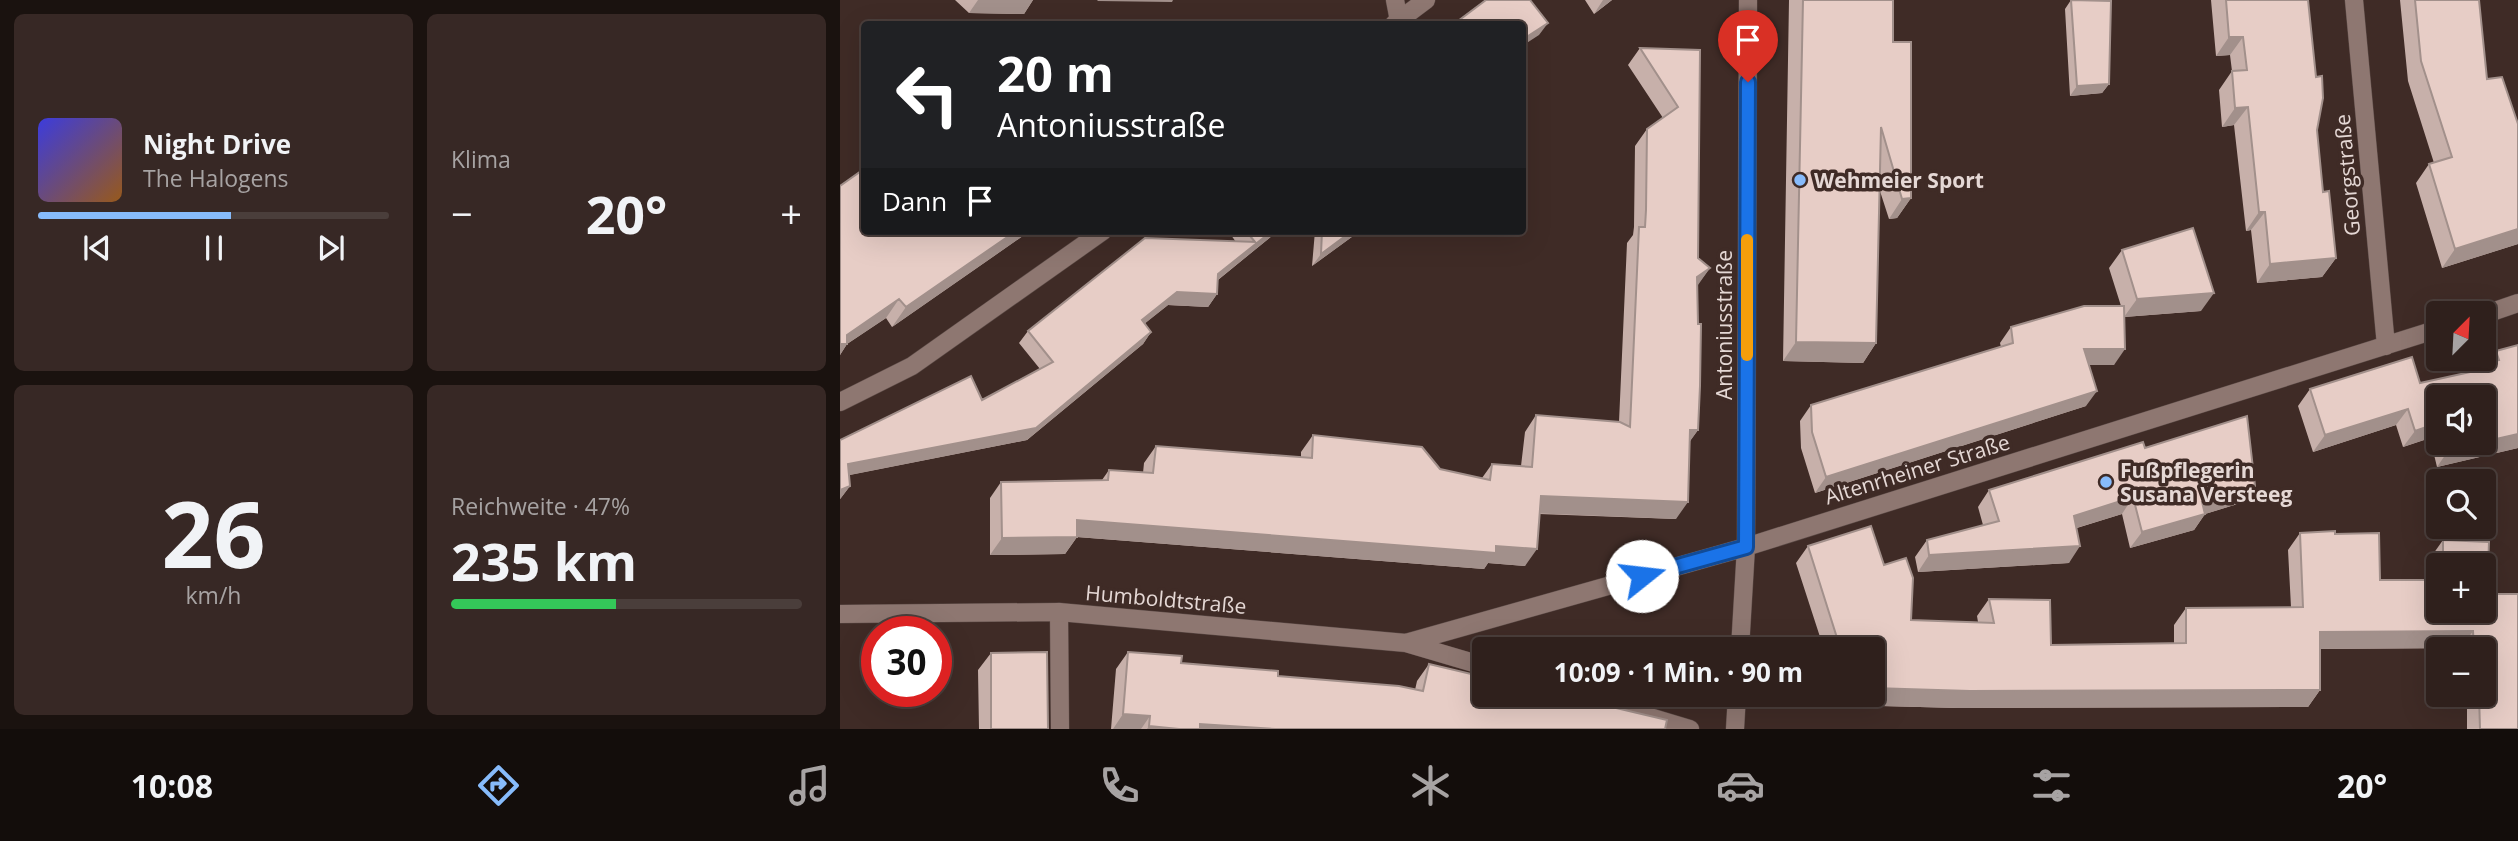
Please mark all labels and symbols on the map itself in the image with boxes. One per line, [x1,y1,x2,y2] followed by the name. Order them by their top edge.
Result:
[1718,10,1778,82] pin
[2328,113,2366,237] street label: Georgstraße
[1814,166,1984,194] place label: Wehmeier Sport
[1792,172,1808,188] marker: Wehmeier Sport
[1710,250,1738,400] street label: Antoniusstraße
[2426,301,2496,371] north arrow
[1821,428,2013,510] street label: Altenrheiner Straße
[2120,456,2292,508] place label: Fußpflegerin Susana Versteeg
[2098,474,2114,490] marker: Fußpflegerin Susana Versteeg
[1605,539,1679,613] position arrow
[1084,578,1248,620] street label: Humboldtstraße
[861,616,952,707] speed limit sign: 30

